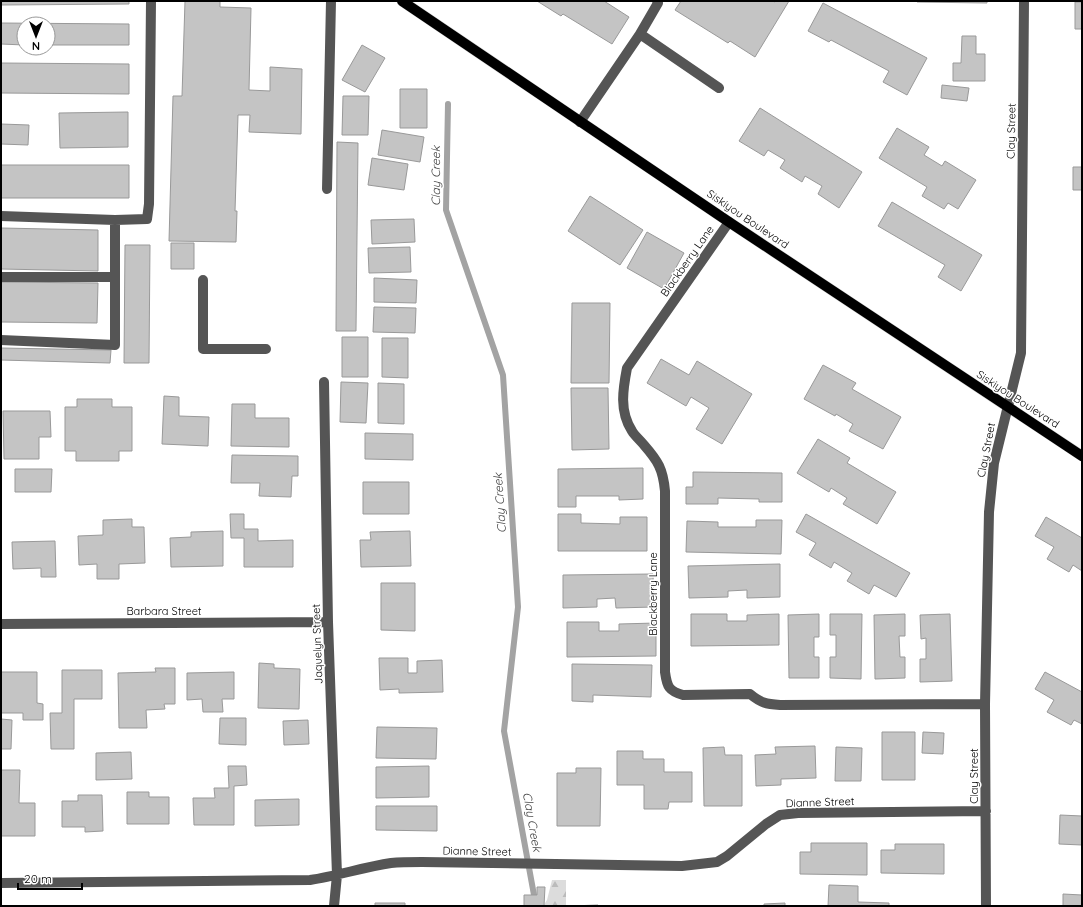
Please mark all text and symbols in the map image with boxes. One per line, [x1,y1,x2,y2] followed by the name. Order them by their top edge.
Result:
[16,16,56,56] north arrow
[32,39,40,53] text: N
[1004,103,1018,159] street label: Clay Street
[428,144,443,206] water label: Clay Creek
[704,186,792,252] street label: Siskiyou Boulevard
[657,223,717,299] street label: Blackberry Lane
[974,367,1062,431] street label: Siskiyou Boulevard
[974,421,998,479] street label: Clay Street
[490,471,509,534] water label: Clay Creek
[646,552,660,636] street label: Blackberry Lane
[309,603,325,684] street label: Jaquelyn Street
[126,604,202,618] street label: Barbara Street
[967,748,981,804] street label: Clay Street
[520,791,545,854] water label: Clay Creek
[785,794,855,810] street label: Dianne Street
[442,843,512,859] street label: Dianne Street
[18,865,82,891] scale bar
[24,871,52,886] text: 20 m

